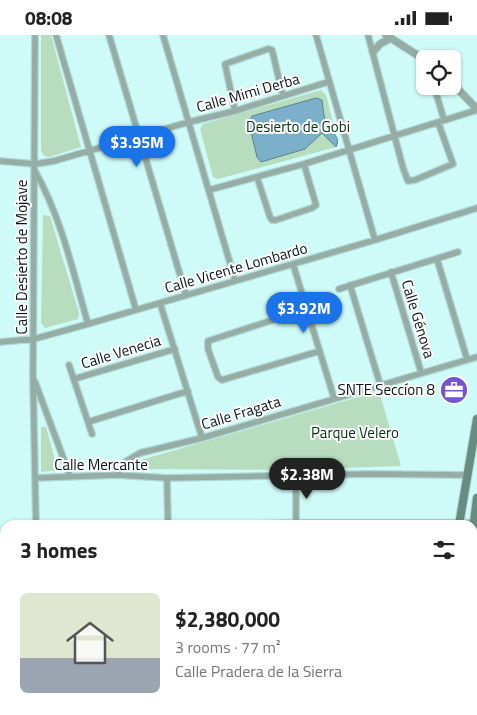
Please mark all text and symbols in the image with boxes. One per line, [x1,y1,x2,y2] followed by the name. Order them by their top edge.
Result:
[25,3,72,32] text: 08:08
[416,50,461,95] map controls
[416,50,461,95] button: locate
[194,67,303,118] street label: Calle Mimi Derba
[246,115,350,138] park label: Desierto de Gobi
[96,125,178,168] pin: $3.95M
[110,130,164,154] text: $3.95M
[10,180,33,334] street label: Calle Desierto de Mojave
[162,236,310,299] street label: Calle Vicente Lombardo
[396,277,441,361] street label: Calle Génova
[263,291,345,334] pin: $3.92M
[277,296,331,320] text: $3.92M
[78,328,164,375] street label: Calle Venecia
[439,375,469,405] office icon: SNTE Seccíon 8
[338,378,435,401] place label: SNTE Seccíon 8
[198,389,284,435] street label: Calle Fragata
[311,421,399,444] park label: Parque Velero
[54,453,148,476] street label: Calle Mercante
[266,457,348,500] pin: $2.38M
[280,462,334,486] text: $2.38M
[20,534,97,566] text: 3 homes
[430,536,458,564] icon: filters
[175,603,280,635] text: $2,380,000
[60,613,120,673] icon: home
[175,635,280,659] text: 3 rooms · 77 m²
[175,659,342,683] text: Calle Pradera de la Sierra

